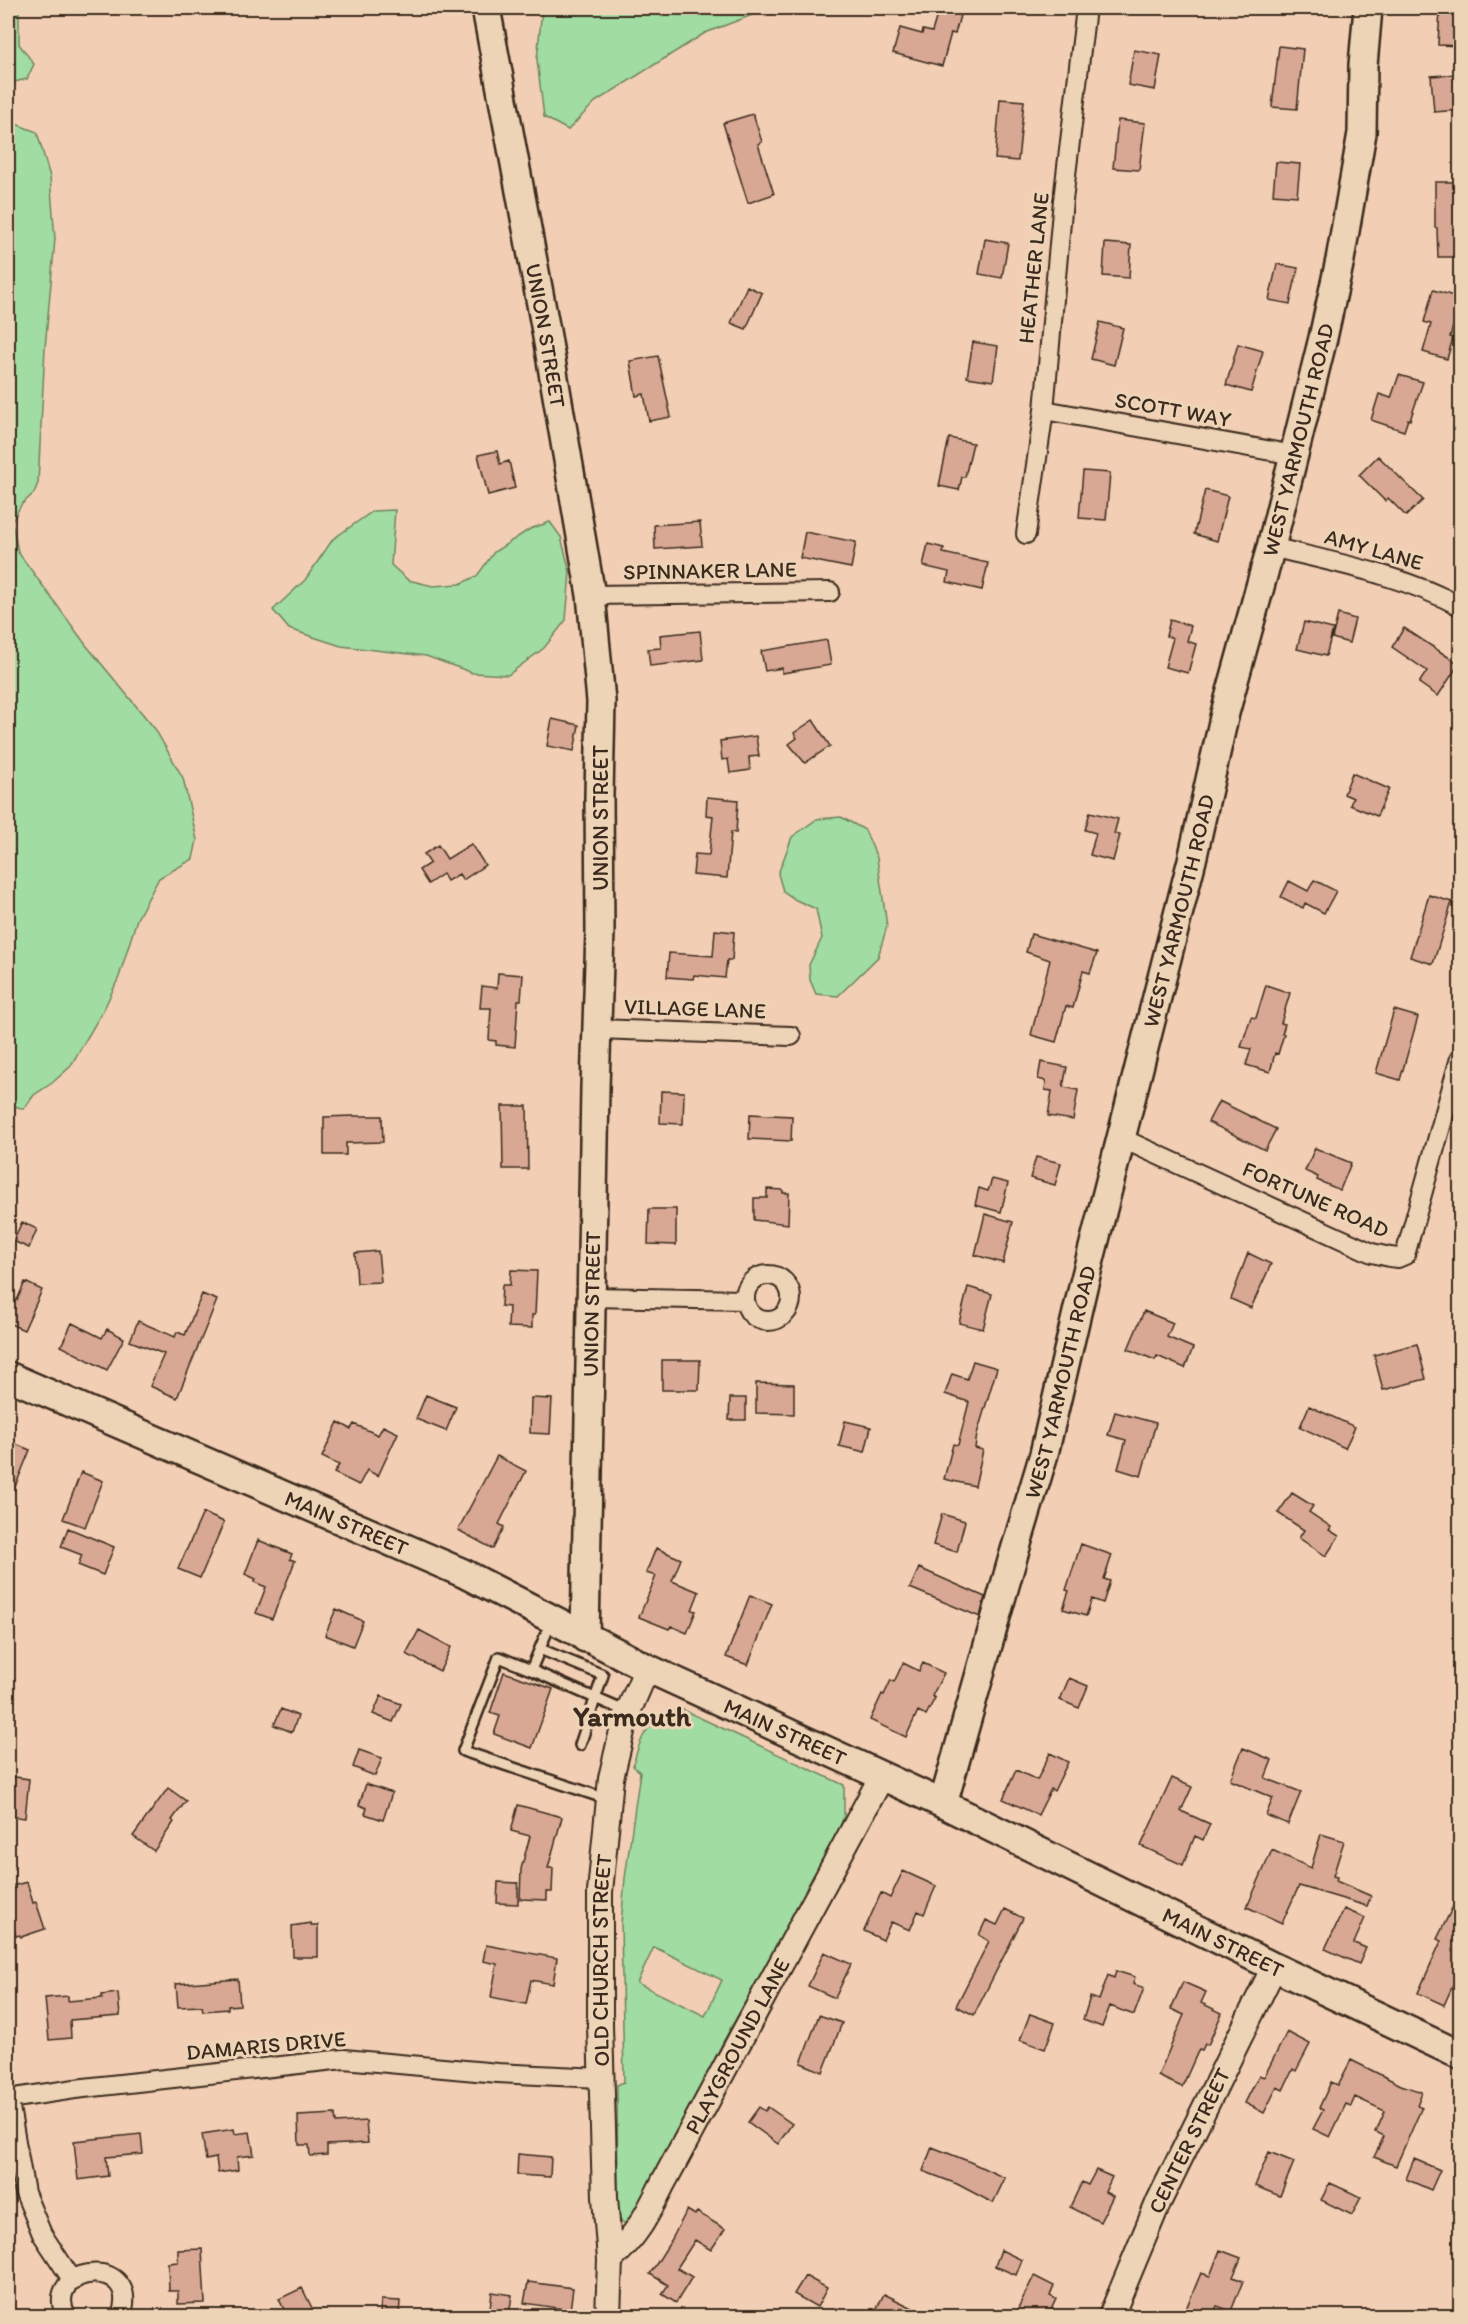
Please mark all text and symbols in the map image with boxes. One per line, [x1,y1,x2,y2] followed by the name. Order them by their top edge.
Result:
[1012,191,1055,345] street label: HEATHER LANE
[520,261,572,410] street label: UNION STREET
[1256,321,1340,559] street label: WEST YARMOUTH ROAD
[1113,386,1234,433] street label: SCOTT WAY
[1322,523,1426,576] street label: AMY LANE
[623,555,797,586] street label: SPINNAKER LANE
[587,744,614,891] street label: UNION STREET
[1137,792,1220,1030] street label: WEST YARMOUTH ROAD
[623,993,766,1024] street label: VILLAGE LANE
[1238,1155,1393,1244] street label: FORTUNE ROAD
[577,1230,606,1377] street label: UNION STREET
[1018,1263,1102,1502] street label: WEST YARMOUTH ROAD
[280,1484,413,1562] street label: MAIN STREET
[719,1692,851,1772] street label: MAIN STREET
[572,1699,692,1733] district label: Yarmouth
[587,1852,618,2067] street label: OLD CHURCH STREET
[1158,1901,1289,1984] street label: MAIN STREET
[679,1953,796,2139] street label: PLAYGROUND LANE
[185,2025,347,2066] street label: DAMARIS DRIVE
[1142,2063,1237,2217] street label: CENTER STREET

